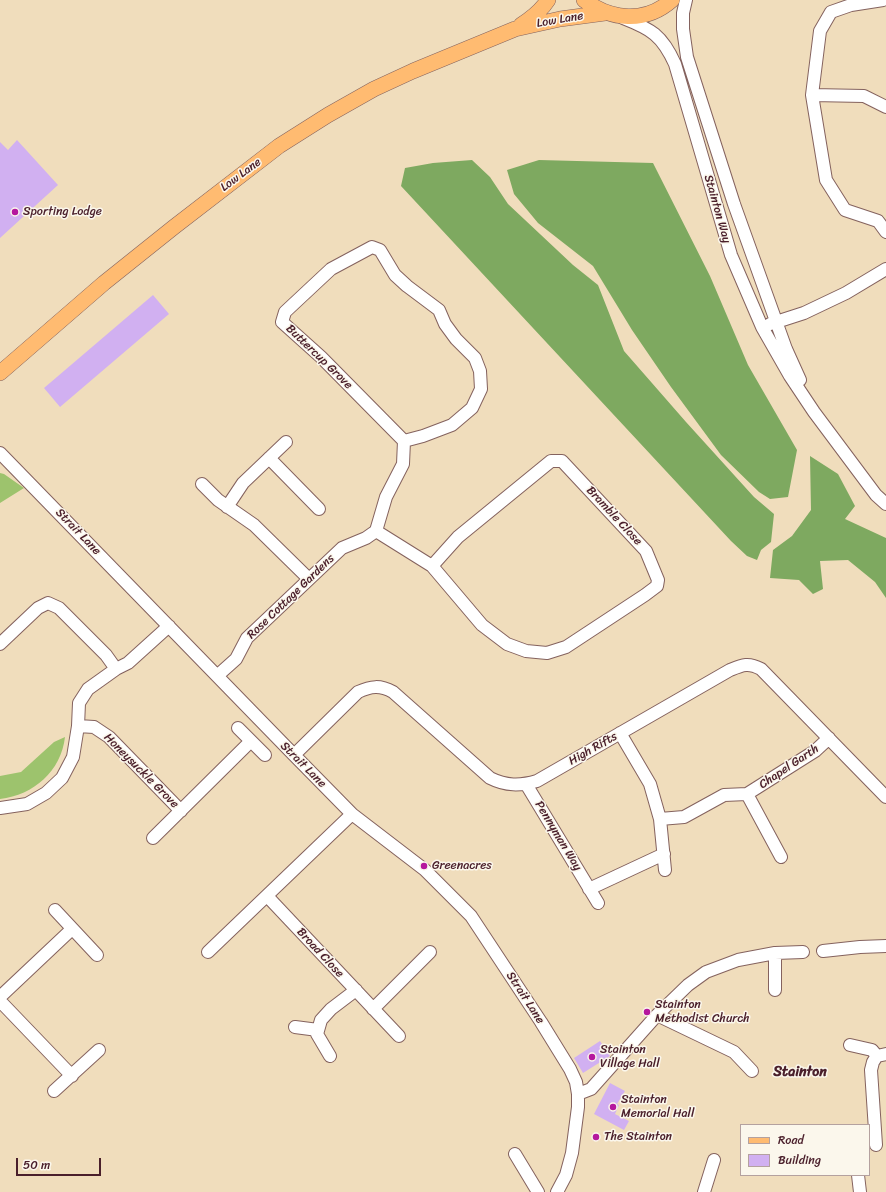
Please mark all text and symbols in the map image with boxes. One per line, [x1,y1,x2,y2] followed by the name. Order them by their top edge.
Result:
[535,9,585,31] street label: Low Lane
[218,155,264,195] street label: Low Lane
[700,173,734,245] street label: Stainton Way
[23,205,102,219] place label: Sporting Lodge
[10,207,20,217] marker: Sporting Lodge
[283,322,355,392] street label: Buttercup Grove
[583,483,645,549] street label: Bramble Close
[52,506,104,558] street label: Strait Lane
[244,552,338,642] street label: Rose Cottage Gardens
[566,729,620,769] street label: High Rifts
[101,731,181,811] street label: Honeysuckle Grove
[277,739,329,791] street label: Strait Lane
[756,742,822,792] street label: Chapel Garth
[532,798,584,874] street label: Pennyman Way
[432,859,492,873] place label: Greenacres
[419,861,429,871] marker: Greenacres
[293,925,347,981] street label: Broad Close
[503,969,547,1027] street label: Strait Lane
[655,998,750,1026] place label: Stainton Methodist Church
[642,1007,652,1017] marker: Stainton Methodist Church
[600,1043,660,1071] place label: Stainton Village Hall
[587,1052,597,1062] marker: Stainton Village Hall
[773,1064,827,1080] district label: Stainton
[621,1093,694,1121] place label: Stainton Memorial Hall
[608,1102,618,1112] marker: Stainton Memorial Hall
[740,1124,870,1176] legend
[778,1129,804,1151] text: Road
[604,1130,672,1144] place label: The Stainton
[591,1132,601,1142] marker: The Stainton
[778,1149,821,1171] text: Building
[18,1150,103,1176] scale bar
[23,1154,50,1176] text: 50 m

